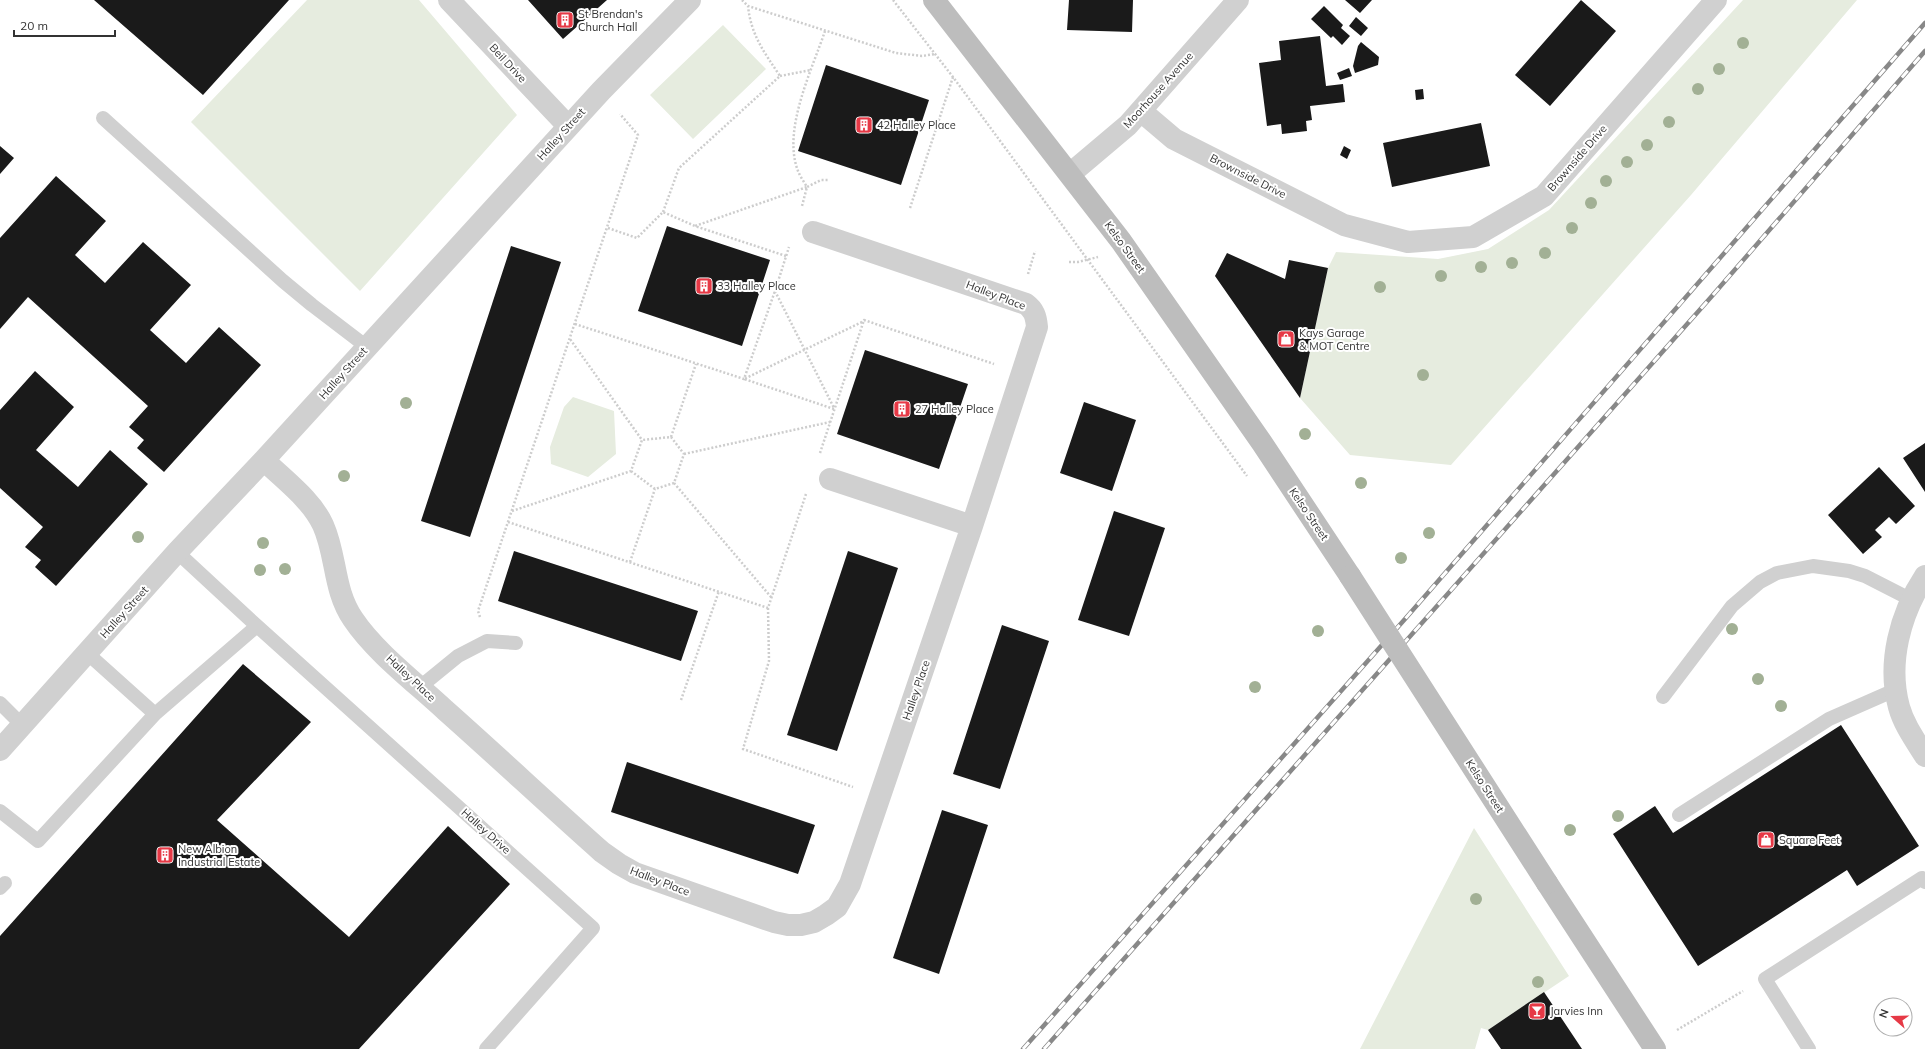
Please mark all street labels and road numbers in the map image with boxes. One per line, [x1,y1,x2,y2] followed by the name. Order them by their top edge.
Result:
[486,41,530,85] street label: Beil Drive
[1120,49,1196,131] street label: Moorhouse Avenue
[534,105,588,163] street label: Halley Street
[1544,122,1610,194] street label: Brownside Drive
[1208,151,1288,201] street label: Brownside Drive
[1102,218,1149,276] street label: Kelso Street
[964,277,1028,313] street label: Halley Place
[316,344,370,402] street label: Halley Street
[1286,485,1332,543] street label: Kelso Street
[97,583,151,641] street label: Halley Street
[383,652,439,704] street label: Halley Place
[899,658,933,722] street label: Halley Place
[1463,757,1507,815] street label: Kelso Street
[458,805,514,857] street label: Halley Drive
[628,863,692,899] street label: Halley Place

